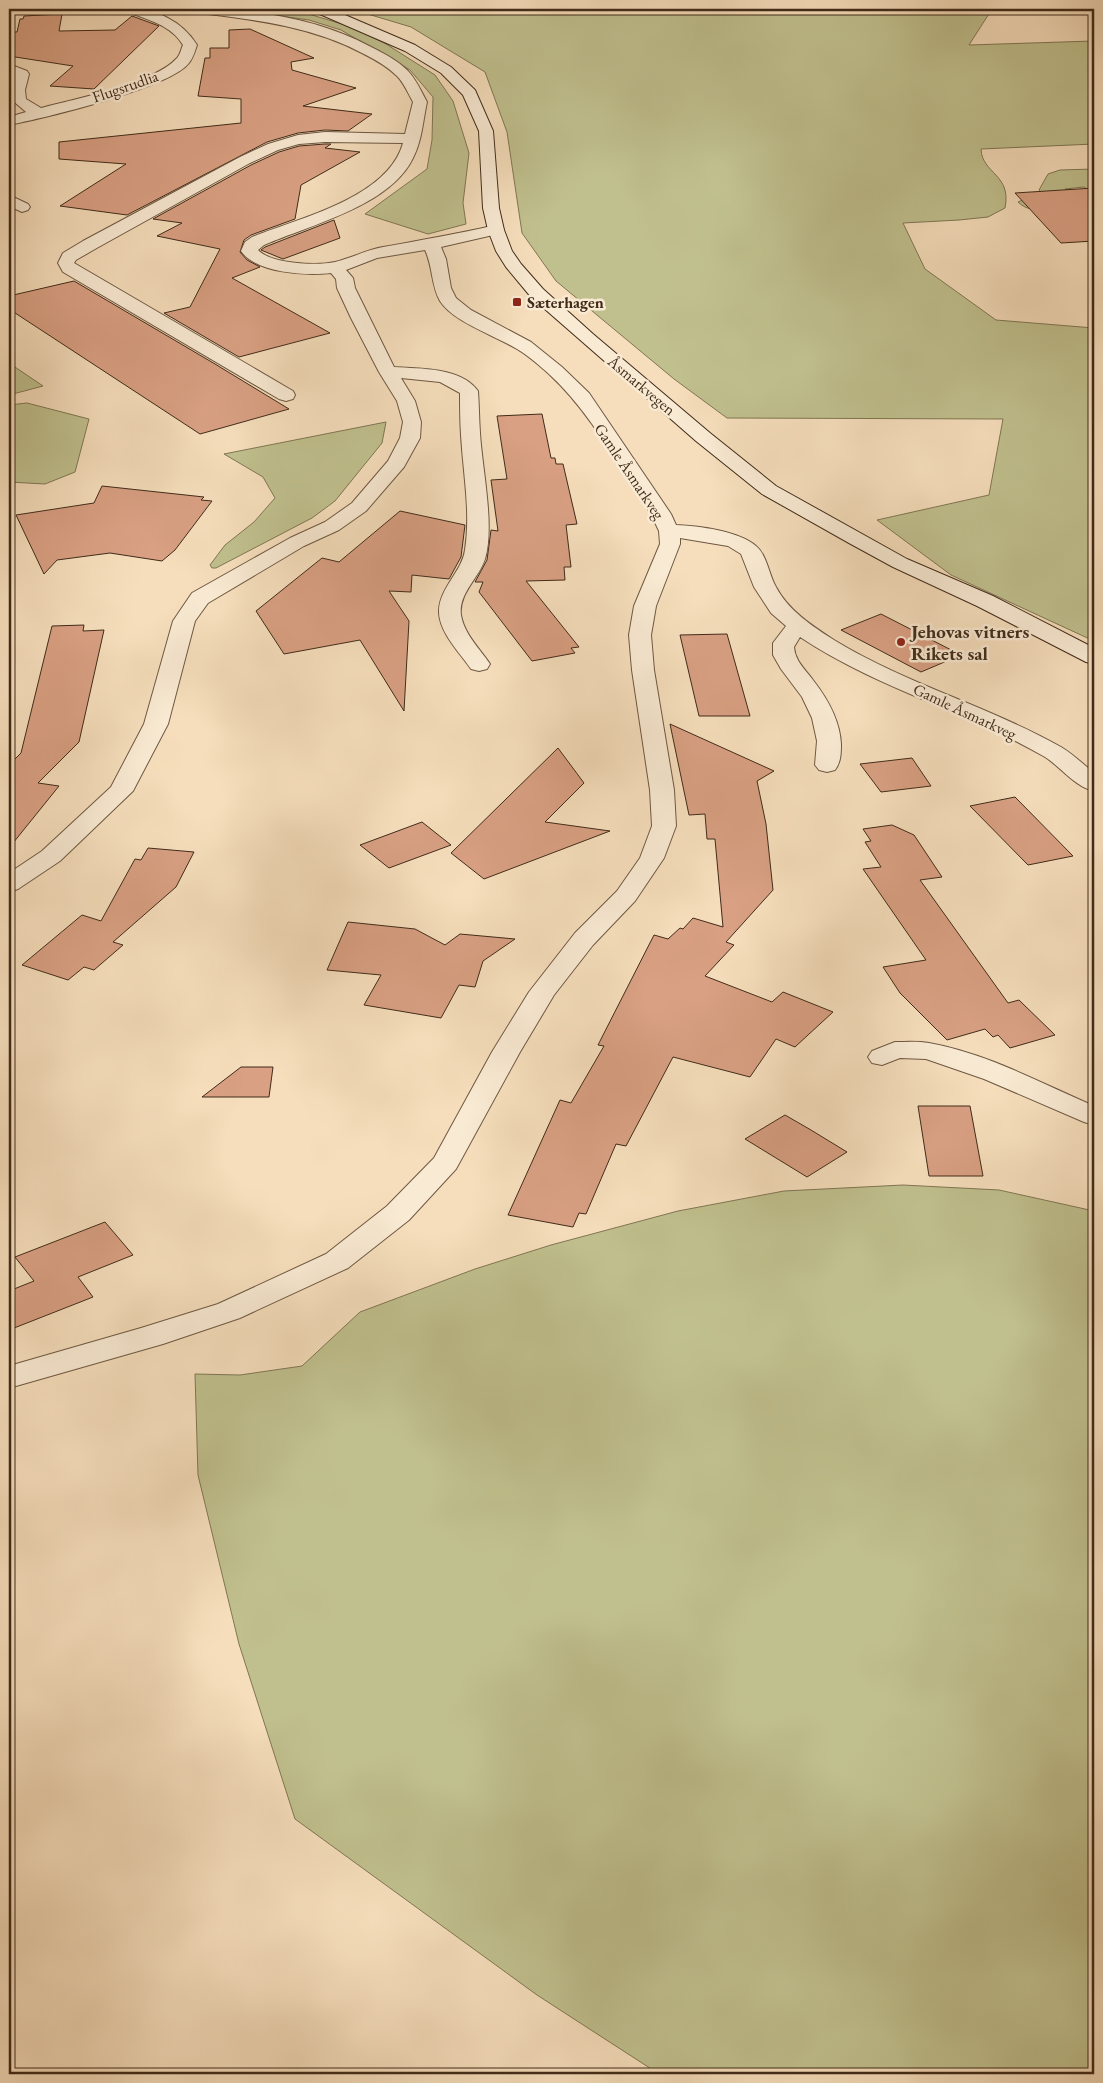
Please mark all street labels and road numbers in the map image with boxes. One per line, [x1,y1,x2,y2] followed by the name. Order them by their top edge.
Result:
[89,65,162,108] street label: Flugsrudlia
[603,350,680,420] street label: Åsmarkvegen
[590,419,670,524] street label: Gamle Åsmarkveg
[910,678,1021,745] street label: Gamle Åsmarkveg

